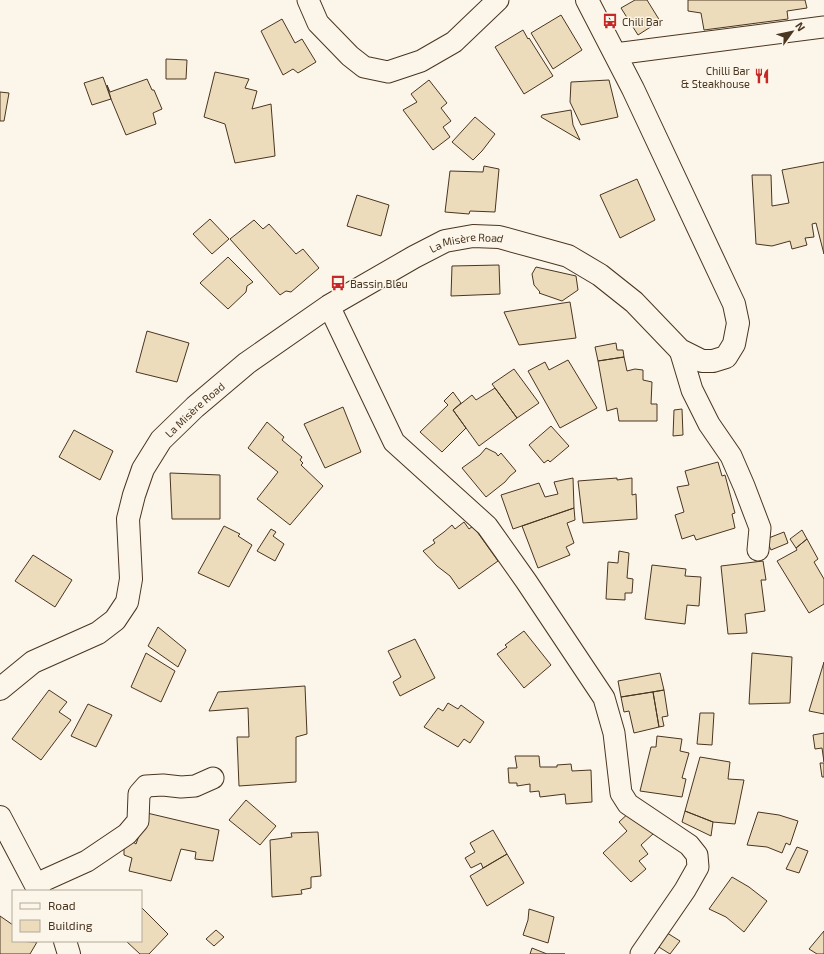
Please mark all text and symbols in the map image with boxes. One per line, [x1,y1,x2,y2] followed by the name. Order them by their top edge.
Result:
[601,12,619,30] bus stop icon: Chili Bar
[772,12,812,52] north arrow
[622,15,664,28] place label: Chili Bar
[793,19,808,33] text: N
[681,64,751,90] place label: Chilli Bar & Steakhouse
[753,67,771,85] restaurant icon: Chilli Bar & Steakhouse
[427,229,505,255] street label: La Misère Road
[329,274,347,292] bus stop icon: Bassin Bleu
[350,277,408,290] place label: Bassin Bleu
[162,379,227,440] street label: La Misère Road
[12,890,142,942] legend
[48,898,76,912] text: Road
[48,918,93,932] text: Building

